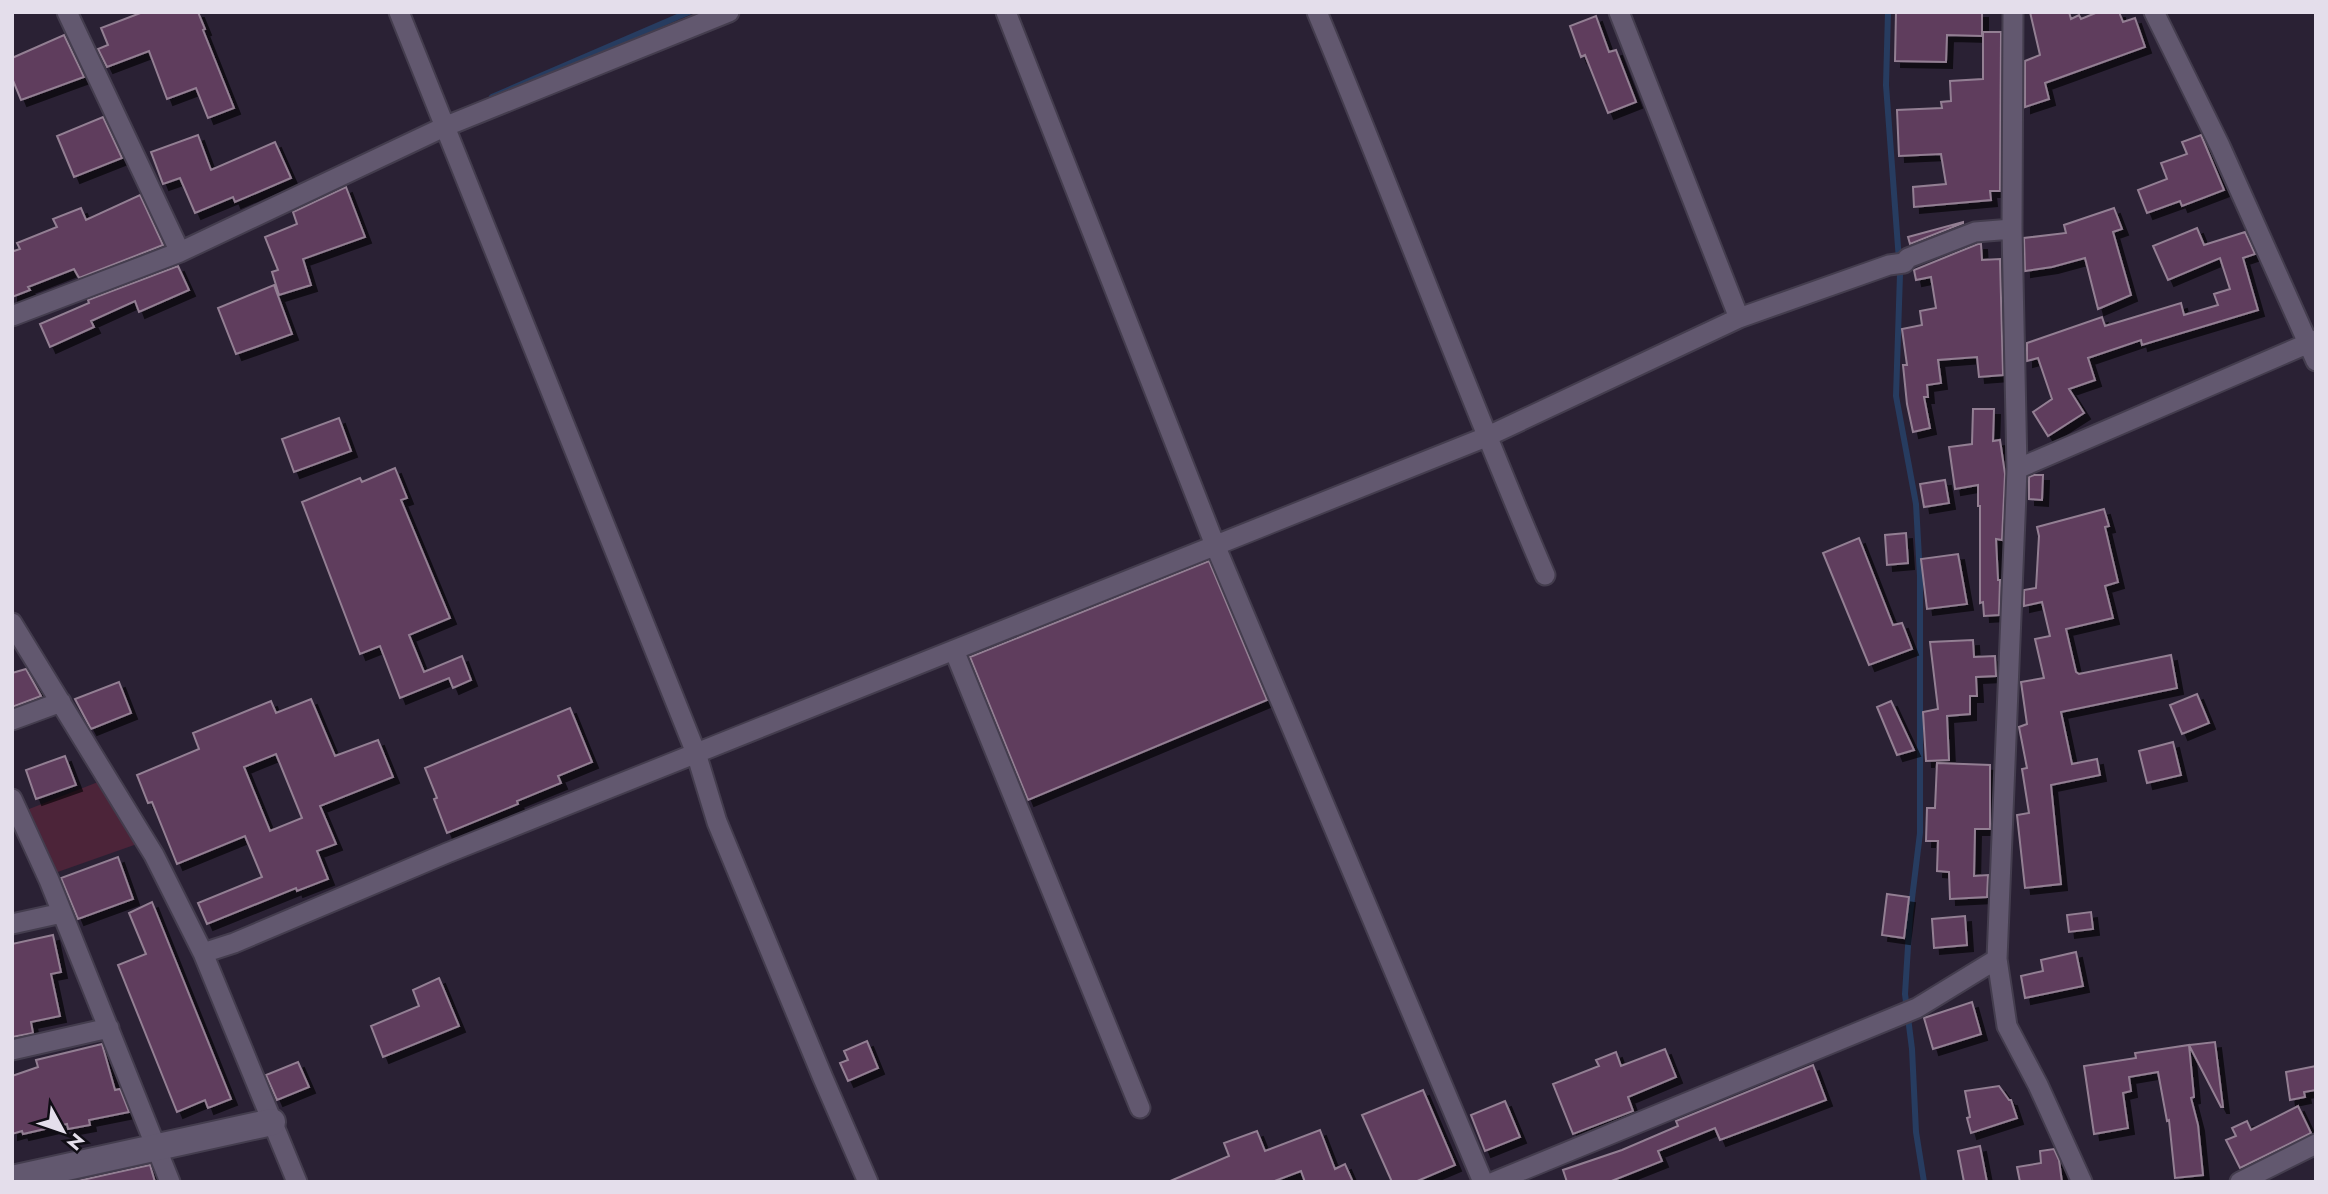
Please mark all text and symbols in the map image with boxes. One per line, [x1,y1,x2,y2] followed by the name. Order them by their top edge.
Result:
[28,1096,98,1166] north arrow
[60,1127,91,1156] text: N

